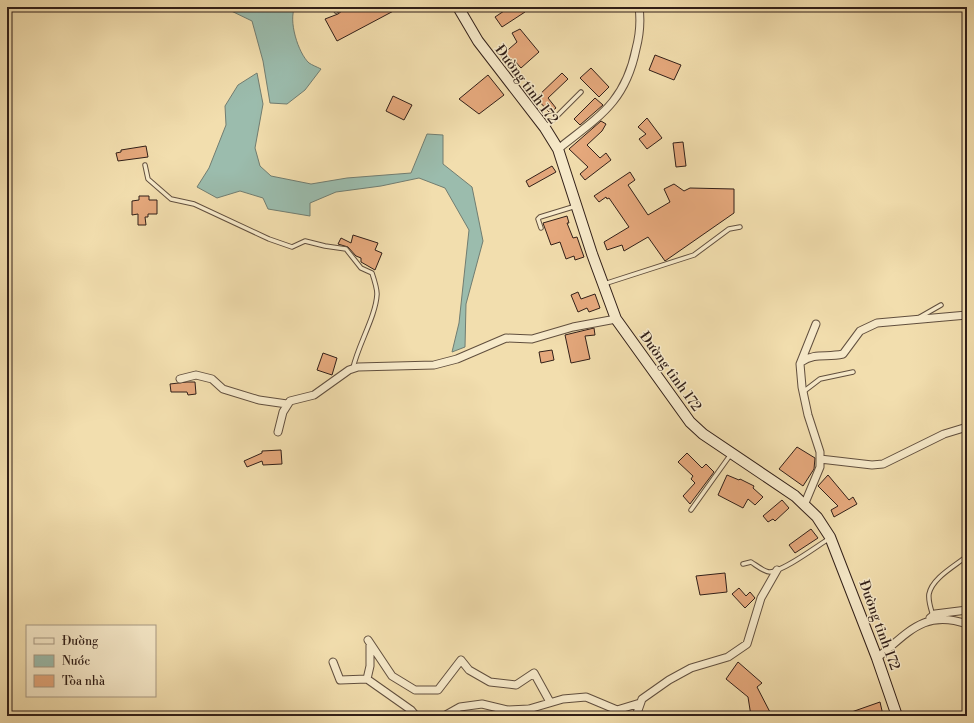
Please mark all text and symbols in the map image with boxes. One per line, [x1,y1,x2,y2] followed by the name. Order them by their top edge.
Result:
[491,41,562,128] street label: Đường tỉnh 172
[635,328,705,415] street label: Đường tỉnh 172
[854,578,904,673] street label: Đường tỉnh 172
[26,625,156,697] legend
[62,634,99,649] text: Đường
[62,654,90,669] text: Nước
[62,674,106,689] text: Tòa nhà

